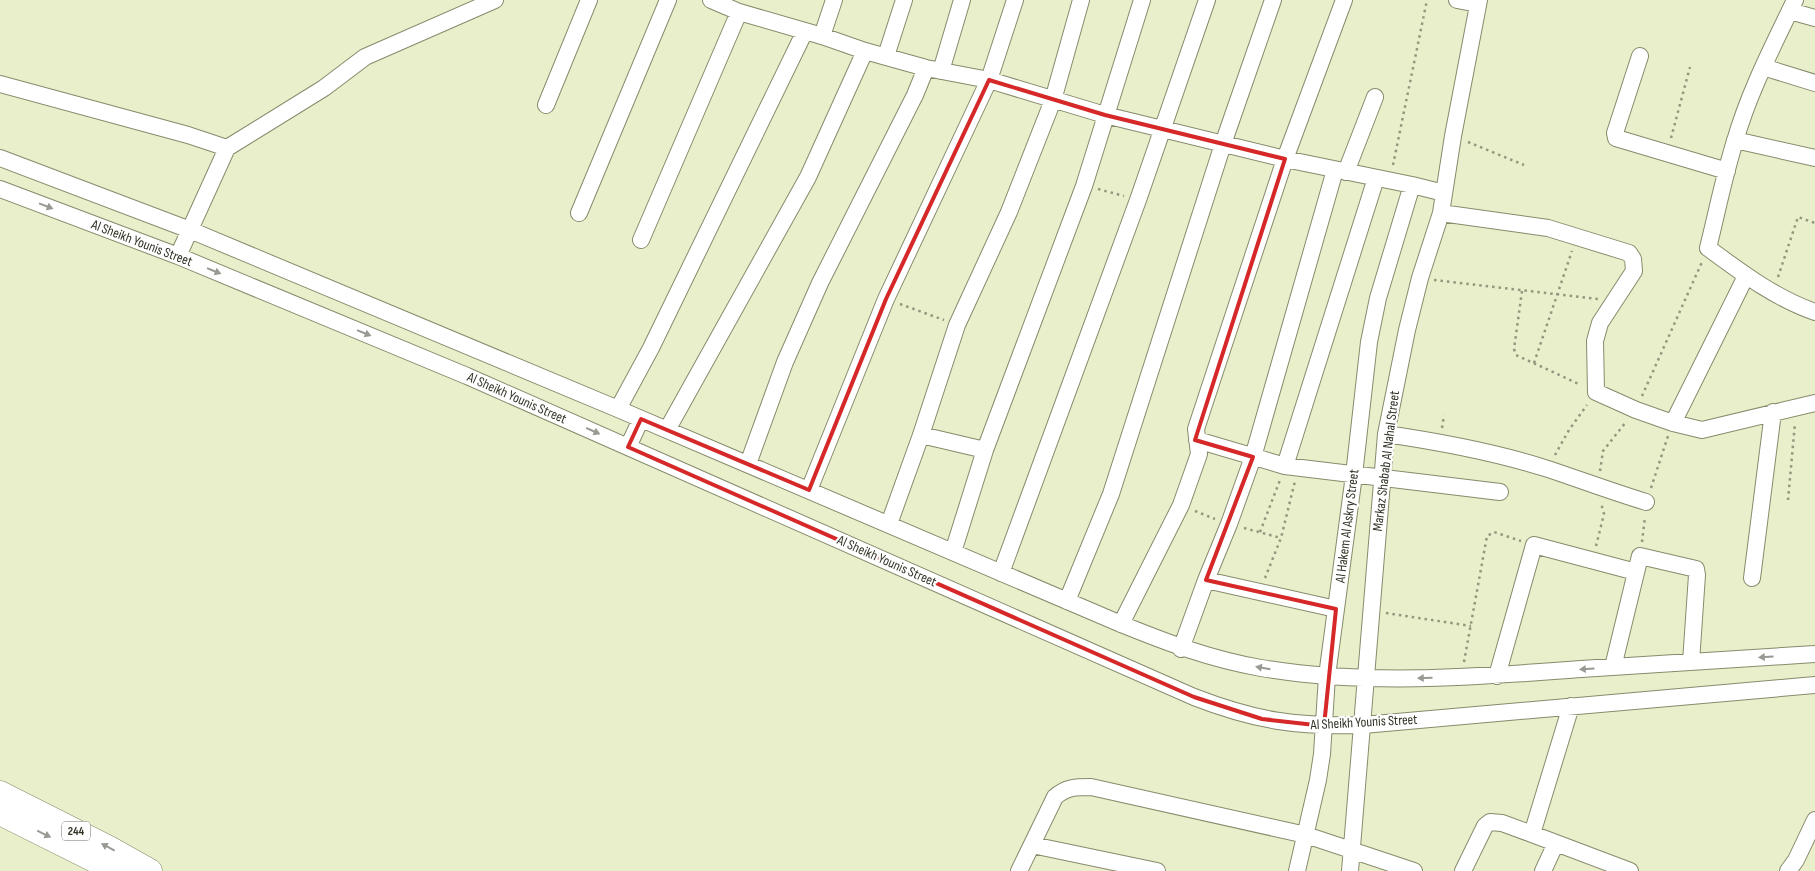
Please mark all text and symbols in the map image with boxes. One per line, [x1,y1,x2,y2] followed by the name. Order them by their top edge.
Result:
[38,203,53,210] one-way arrow
[88,216,195,270] street label: Al Sheikh Younis Street
[206,268,221,275] one-way arrow
[357,329,372,337] one-way arrow
[464,368,569,428] street label: Al Sheikh Younis Street
[1369,390,1403,532] street label: Markaz Shabab Al Nahal Street
[586,428,600,436] one-way arrow
[1331,468,1362,585] street label: Al Hakem Al Askry Street
[834,531,939,591] street label: Al Sheikh Younis Street
[1758,653,1774,661] one-way arrow
[1254,664,1270,672] one-way arrow
[1579,665,1595,673] one-way arrow
[1416,674,1432,682] one-way arrow
[1309,711,1418,733] street label: Al Sheikh Younis Street
[62,821,90,840] road number: 244
[37,830,51,838] one-way arrow
[100,843,115,851] one-way arrow

